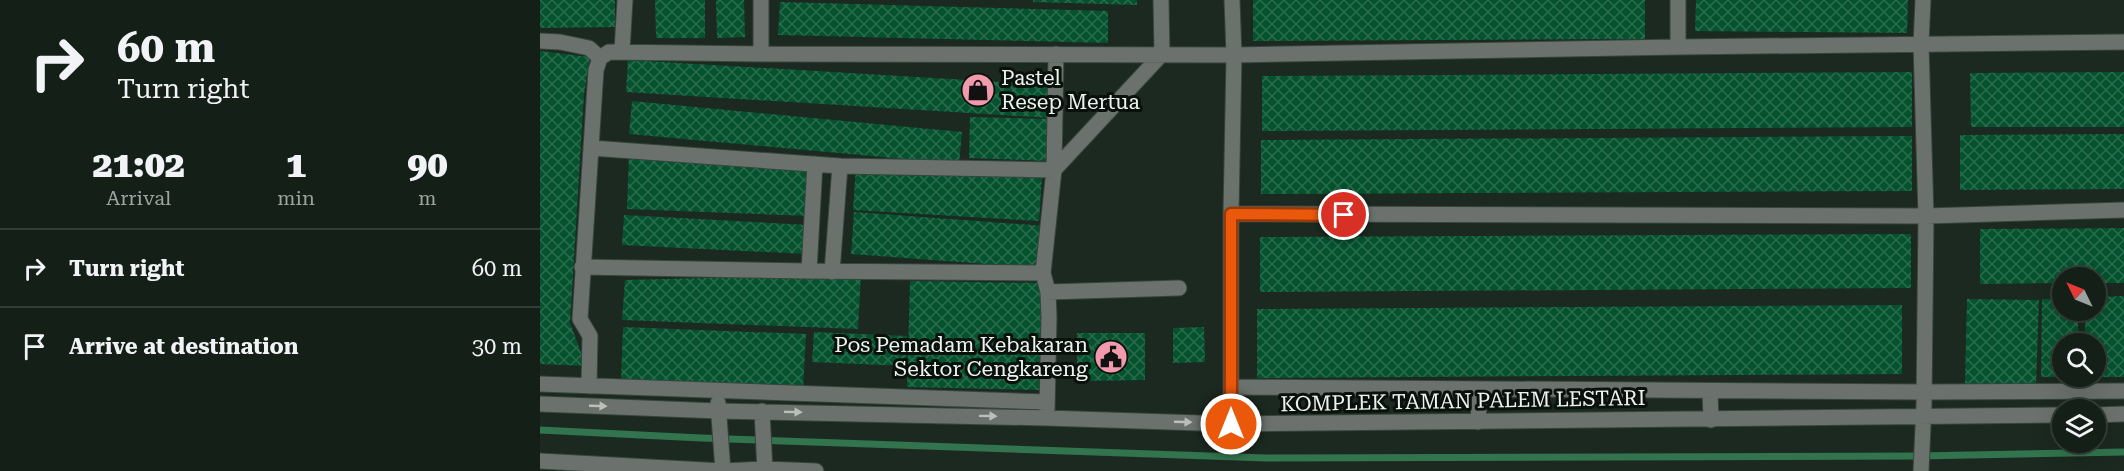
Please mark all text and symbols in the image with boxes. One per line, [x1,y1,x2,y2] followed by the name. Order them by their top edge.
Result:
[117,23,215,72] text: 60 m
[18,24,96,102] icon: right
[1001,66,1140,114] place label: Pastel Resep Mertua
[960,72,996,108] shop icon: Pastel Resep Mertua
[117,73,250,105] text: Turn right
[92,144,185,186] text: 21:02
[286,144,306,186] text: 1
[407,144,448,186] text: 90
[106,186,171,210] text: Arrival
[277,186,315,210] text: min
[418,186,437,210] text: m
[1318,189,1369,240] pin
[1327,198,1360,231] icon: arrive
[18,252,51,285] icon: right
[69,256,184,281] text: Turn right
[472,256,522,281] text: 60 m
[2052,267,2106,321] north arrow
[2052,267,2106,453] map controls
[18,330,51,363] icon: arrive
[834,333,1088,381] place label: Pos Pemadam Kebakaran Sektor Cengkareng
[2052,333,2106,387] button: search
[69,334,298,359] text: Arrive at destination
[472,334,522,359] text: 30 m
[1093,339,1129,375] public building icon: Pos Pemadam Kebakaran Sektor Cengkareng
[1280,386,1646,416] street label: KOMPLEK TAMAN PALEM LESTARI
[1199,392,1263,456] position arrow
[2052,399,2106,453] button: layers
[589,402,608,411] one-way arrow
[784,407,803,416] one-way arrow
[979,411,998,421] one-way arrow
[1174,418,1193,427] one-way arrow

